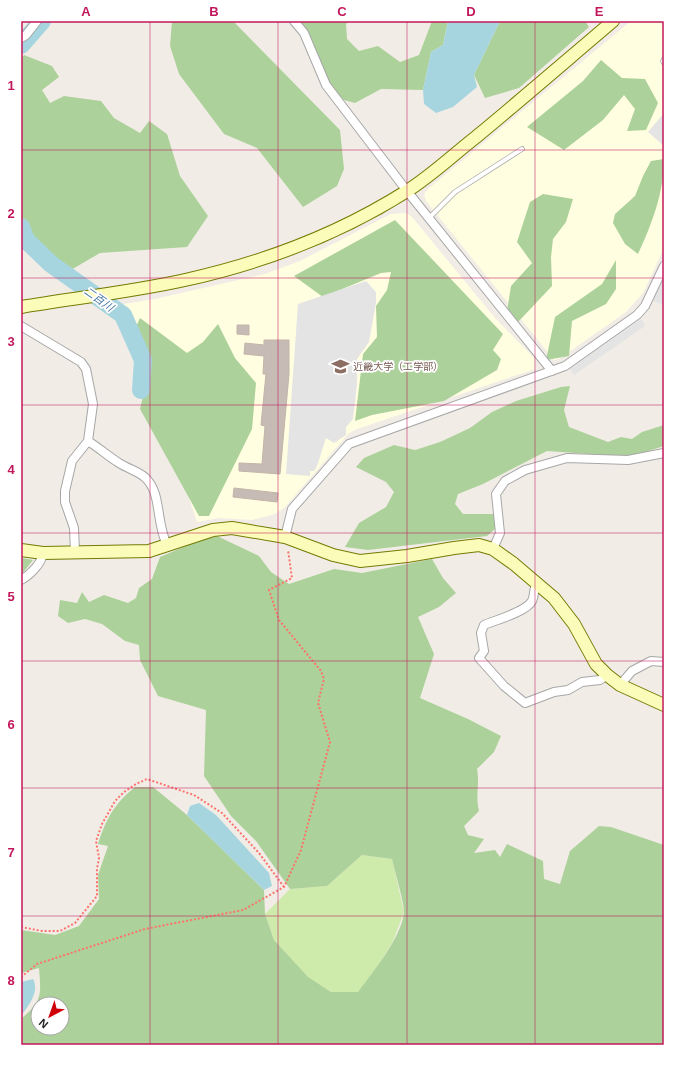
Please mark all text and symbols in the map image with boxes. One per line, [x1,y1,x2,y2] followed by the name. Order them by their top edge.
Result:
[81,4,91,19] text: A
[209,4,219,19] text: B
[337,4,347,19] text: C
[466,4,476,19] text: D
[595,4,604,19] text: E
[7,78,15,93] text: 1
[7,206,15,221] text: 2
[82,285,117,314] water label: 二百川
[7,334,15,349] text: 3
[330,356,350,376] school or university icon: 近畿大学（工学部）
[353,361,443,372] place label: 近畿大学（工学部）
[7,462,15,477] text: 4
[7,589,15,604] text: 5
[7,717,15,732] text: 6
[7,845,15,860] text: 7
[7,973,15,988] text: 8
[30,996,70,1036] north arrow
[36,1016,50,1031] text: N

